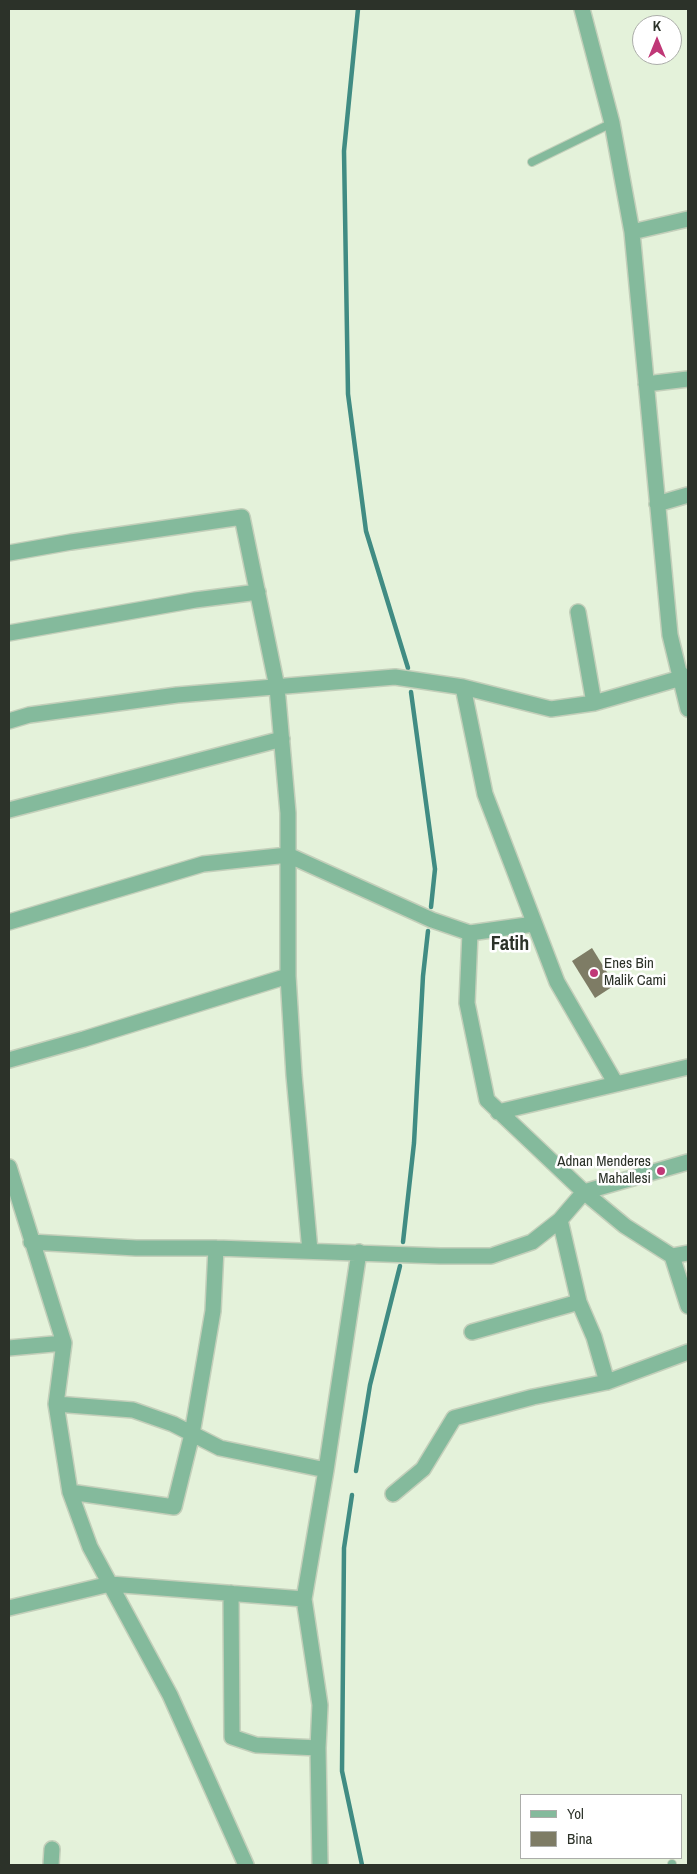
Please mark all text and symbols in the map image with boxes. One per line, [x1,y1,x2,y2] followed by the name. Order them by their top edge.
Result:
[632,15,682,65] north arrow
[653,17,661,35] text: K
[491,933,529,957] district label: Fatih
[604,955,666,990] place label: Enes Bin Malik Cami
[588,967,600,979] marker: Enes Bin Malik Cami
[557,1153,651,1188] place label: Adnan Menderes Mahallesi
[655,1165,667,1177] marker: Adnan Menderes Mahallesi
[520,1794,682,1859] legend
[567,1803,584,1824] text: Yol
[567,1828,592,1849] text: Bina

